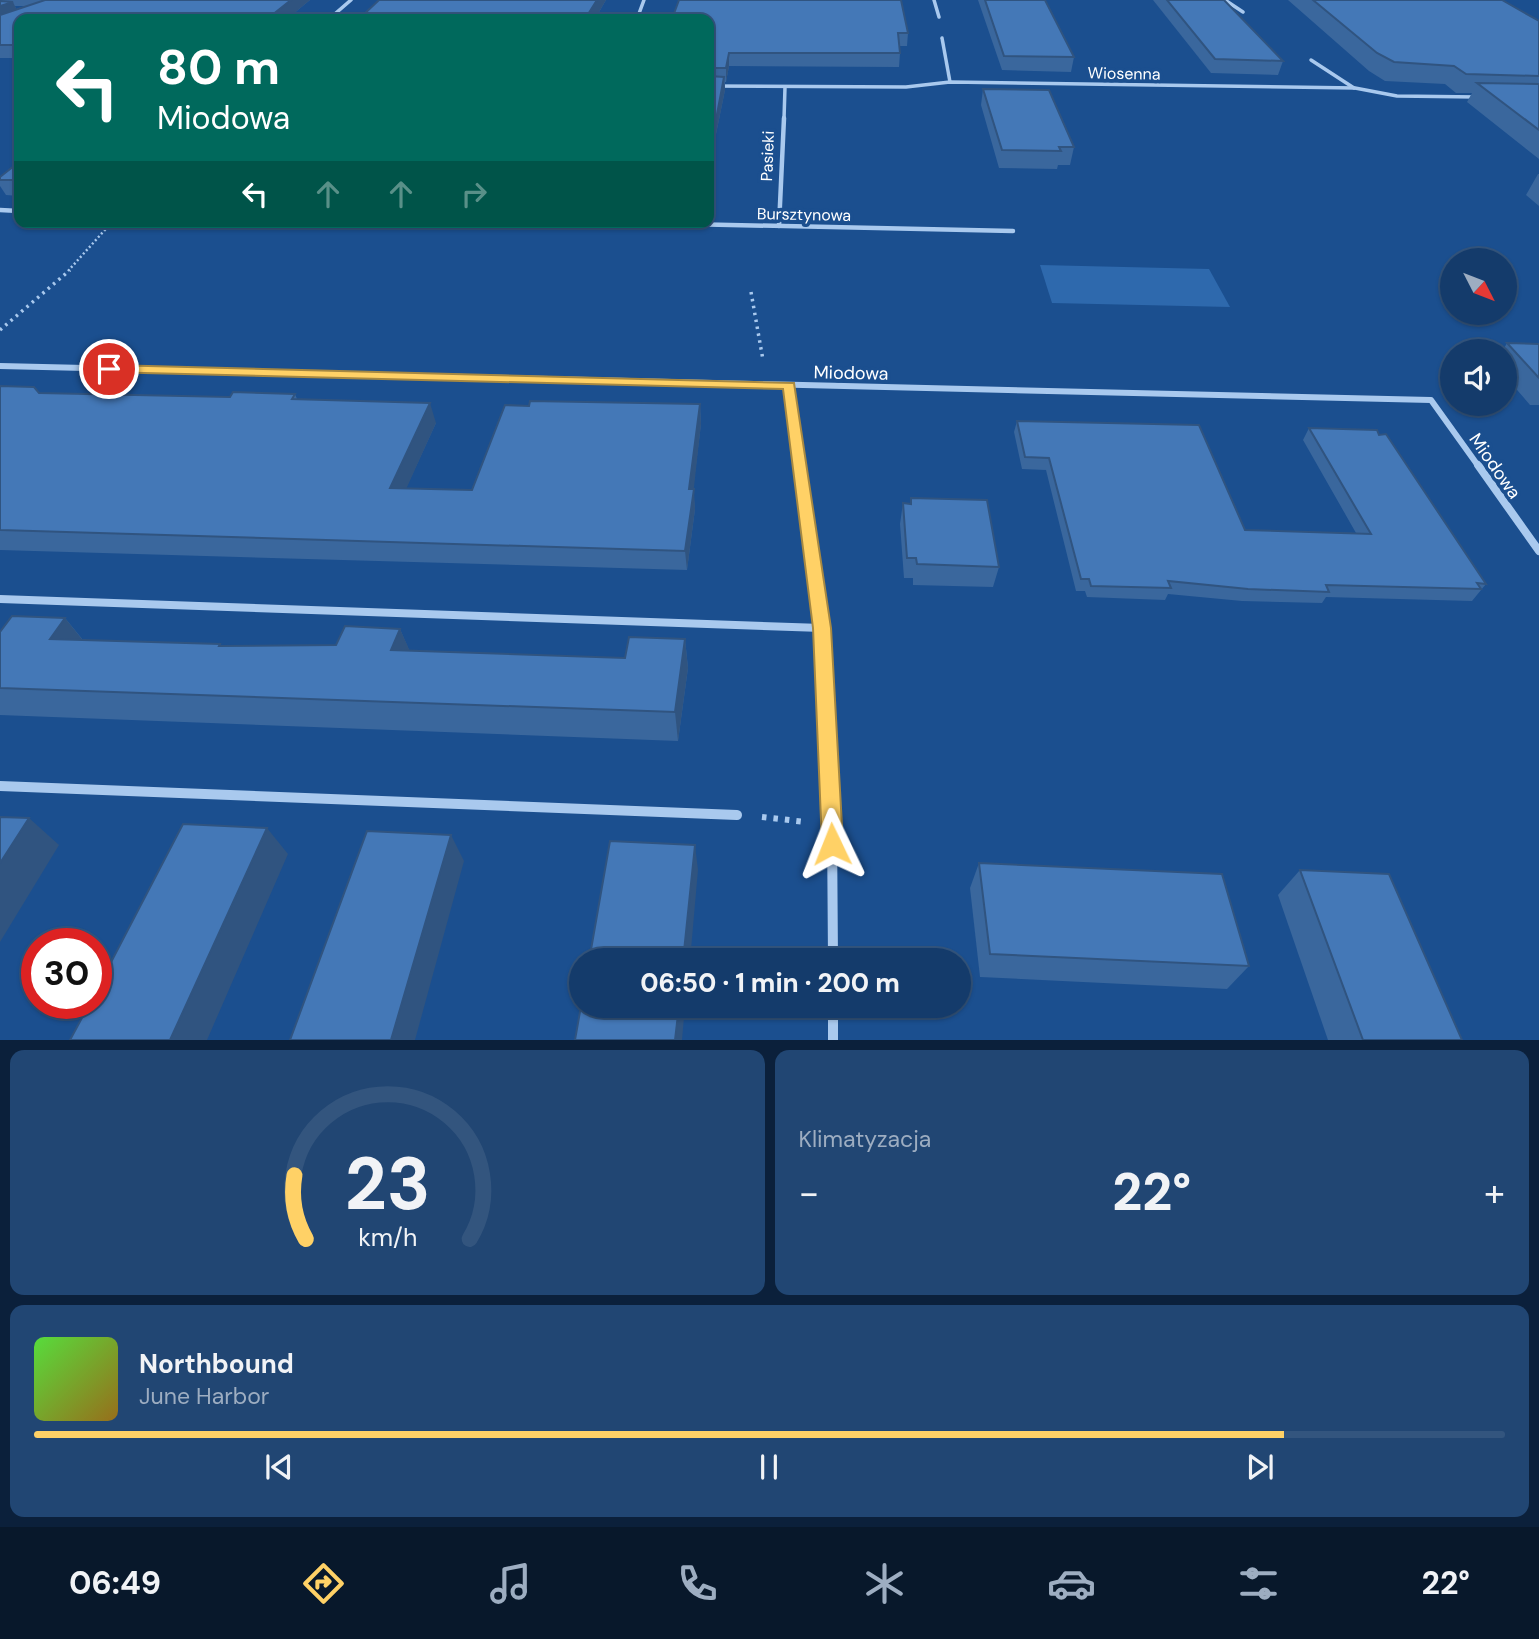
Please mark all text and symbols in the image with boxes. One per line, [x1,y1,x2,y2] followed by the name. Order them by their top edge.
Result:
[157,35,280,99] text: 80 m
[42,42,133,133] icon: left
[1087,62,1161,85] street label: Wiosenna
[157,97,290,139] text: Miodowa
[756,130,779,182] street label: Pasieki
[236,175,274,213] icon: left
[309,175,347,213] icon: ahead
[382,175,420,213] icon: ahead
[455,175,493,213] icon: right
[757,203,851,226] street label: Bursztynowa
[1440,248,1517,326] north arrow
[1440,248,1517,416] map controls
[79,339,139,399] pin
[1440,339,1517,416] button: sound
[90,350,128,388] icon: arrive
[813,360,889,386] street label: Miodowa
[1464,428,1526,504] street label: Miodowa
[795,807,869,881] position arrow
[21,928,112,1019] speed limit sign: 30
[640,966,900,1000] text: 06:50 · 1 min · 200 m
[799,1124,931,1154] text: Klimatyzacja
[344,1137,430,1232] text: 23
[1112,1158,1191,1226] text: 22°
[799,1168,819,1218] text: −
[1484,1168,1505,1218] text: +
[358,1220,417,1253] text: km/h
[139,1347,294,1381] text: Northbound
[139,1381,269,1411] text: June Harbor
[260,1448,298,1486] icon: previous
[750,1448,788,1486] icon: pause
[1241,1448,1279,1486] icon: next
[299,1559,348,1608] icon: directions
[486,1559,535,1608] icon: music
[673,1559,722,1608] icon: phone
[860,1559,909,1608] icon: climate
[1047,1559,1096,1608] icon: car
[1234,1559,1283,1608] icon: filters
[69,1562,161,1604] text: 06:49
[1421,1562,1470,1604] text: 22°

